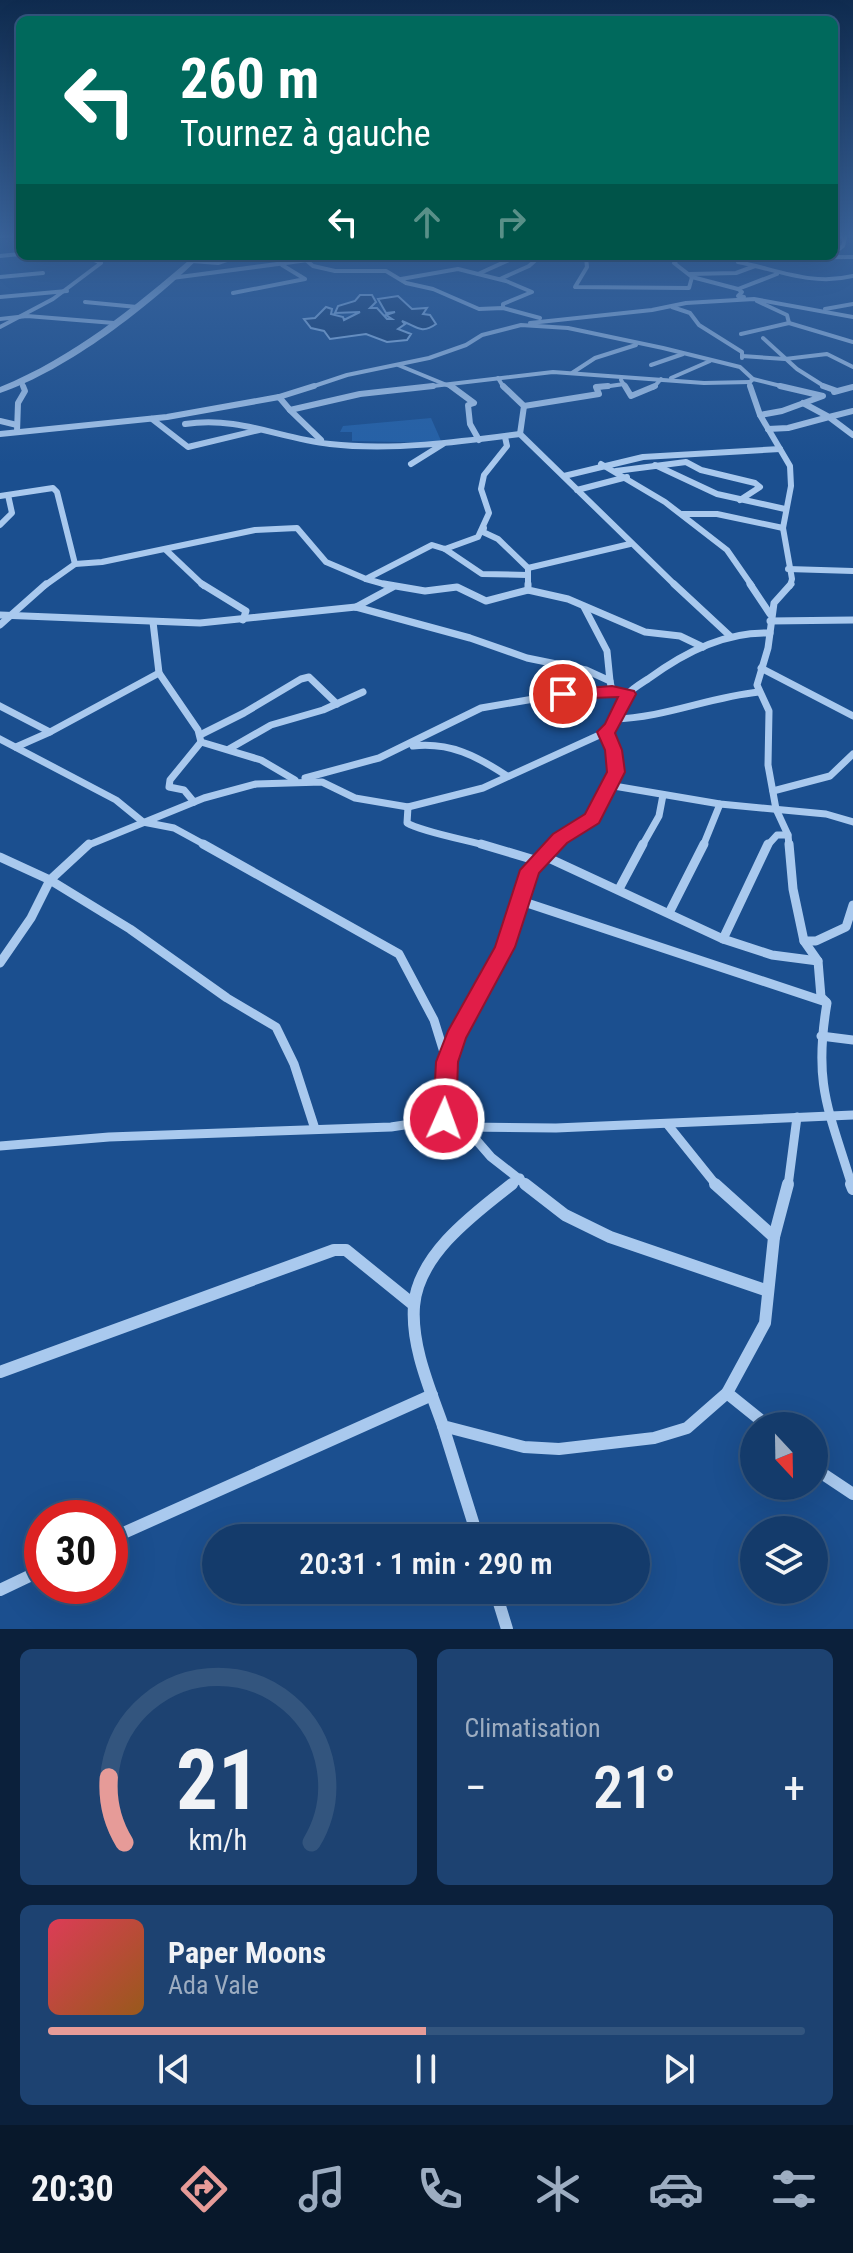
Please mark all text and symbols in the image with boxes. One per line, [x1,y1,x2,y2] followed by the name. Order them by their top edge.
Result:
[180,46,319,112] text: 260 m
[48,48,152,152] icon: left
[180,113,431,155] text: Tournez à gauche
[321,200,365,244] icon: left
[405,200,449,244] icon: ahead
[489,200,533,244] icon: right
[529,660,597,728] pin
[541,672,585,716] icon: arrive
[402,1077,486,1161] position arrow
[740,1412,828,1500] north arrow
[740,1412,828,1604] map controls
[24,1500,128,1604] speed limit sign: 30
[740,1516,828,1604] button: layers
[299,1546,553,1581] text: 20:31 · 1 min · 290 m
[465,1713,600,1743] text: Climatisation
[176,1732,260,1829] text: 21
[593,1752,677,1823] text: 21°
[465,1762,487,1814] text: −
[783,1762,805,1814] text: +
[189,1823,248,1857] text: km/h
[168,1935,326,1970] text: Paper Moons
[168,1970,259,2000] text: Ada Vale
[152,2047,196,2091] icon: previous
[404,2047,448,2091] icon: pause
[657,2047,701,2091] icon: next
[176,2161,232,2217] icon: directions
[294,2161,350,2217] icon: music
[412,2161,468,2217] icon: phone
[530,2161,586,2217] icon: climate
[648,2161,704,2217] icon: car
[766,2161,822,2217] icon: filters
[31,2168,114,2210] text: 20:30

